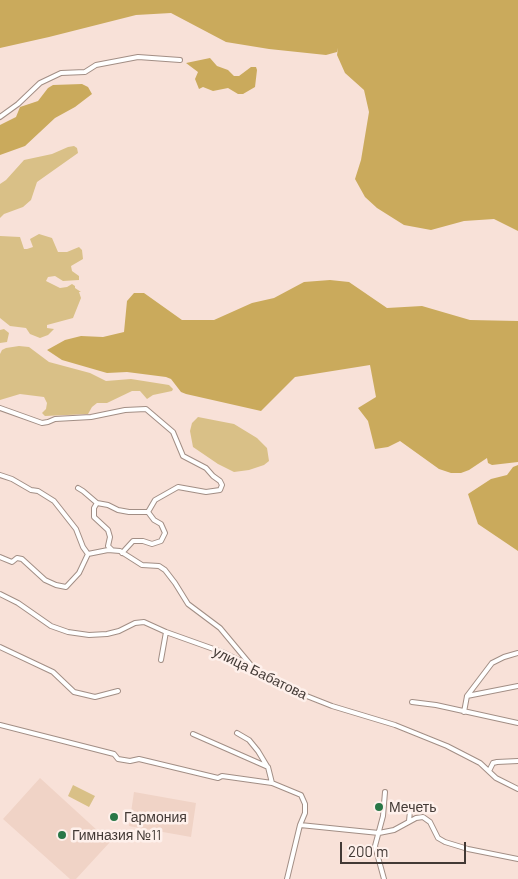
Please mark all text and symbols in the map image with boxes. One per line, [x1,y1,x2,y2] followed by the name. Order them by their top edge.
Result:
[210,643,310,703] street label: улица Бабатова
[389,799,436,815] place label: Мечеть
[373,801,385,813] marker: Мечеть
[124,809,187,825] place label: Гармония
[108,811,120,823] marker: Гармония
[72,827,161,843] place label: Гимназия №11
[56,829,68,841] marker: Гимназия №11
[343,832,469,864] scale bar
[348,842,388,860] text: 200 m

